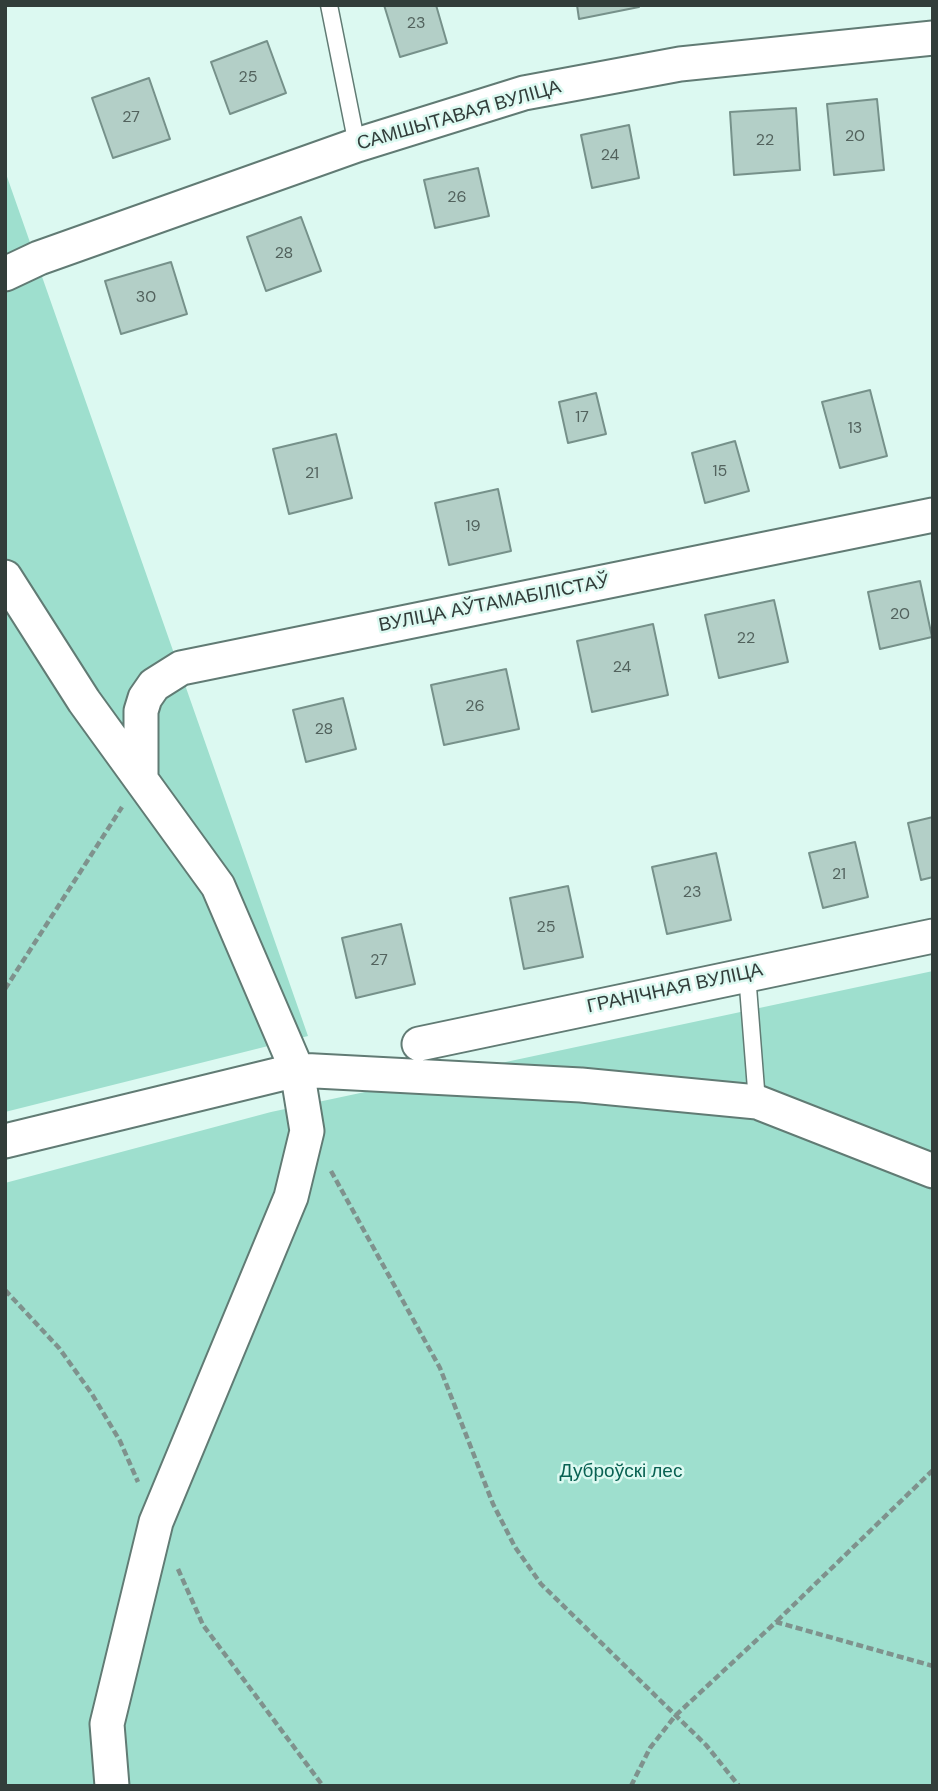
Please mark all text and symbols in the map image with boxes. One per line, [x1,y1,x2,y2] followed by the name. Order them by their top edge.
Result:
[407,14,425,34] house number: 23
[239,68,257,88] house number: 25
[354,76,564,156] street label: САМШЫТАВАЯ ВУЛІЦА
[122,108,140,128] house number: 27
[845,127,865,147] house number: 20
[756,131,774,151] house number: 22
[601,146,619,166] house number: 24
[447,188,467,208] house number: 26
[275,244,293,264] house number: 28
[136,288,156,308] house number: 30
[575,408,589,428] house number: 17
[848,419,862,439] house number: 13
[713,462,727,482] house number: 15
[305,464,319,484] house number: 21
[465,517,481,537] house number: 19
[377,570,611,638] street label: ВУЛІЦА АЎТАМАБІЛІСТАЎ
[890,605,910,625] house number: 20
[737,629,755,649] house number: 22
[613,658,631,678] house number: 24
[465,697,485,717] house number: 26
[315,720,333,740] house number: 28
[832,865,846,885] house number: 21
[683,883,701,903] house number: 23
[537,918,555,938] house number: 25
[370,951,388,971] house number: 27
[585,959,765,1019] street label: ГРАНІЧНАЯ ВУЛІЦА
[560,1461,682,1483] park label: Дуброўскі лес

